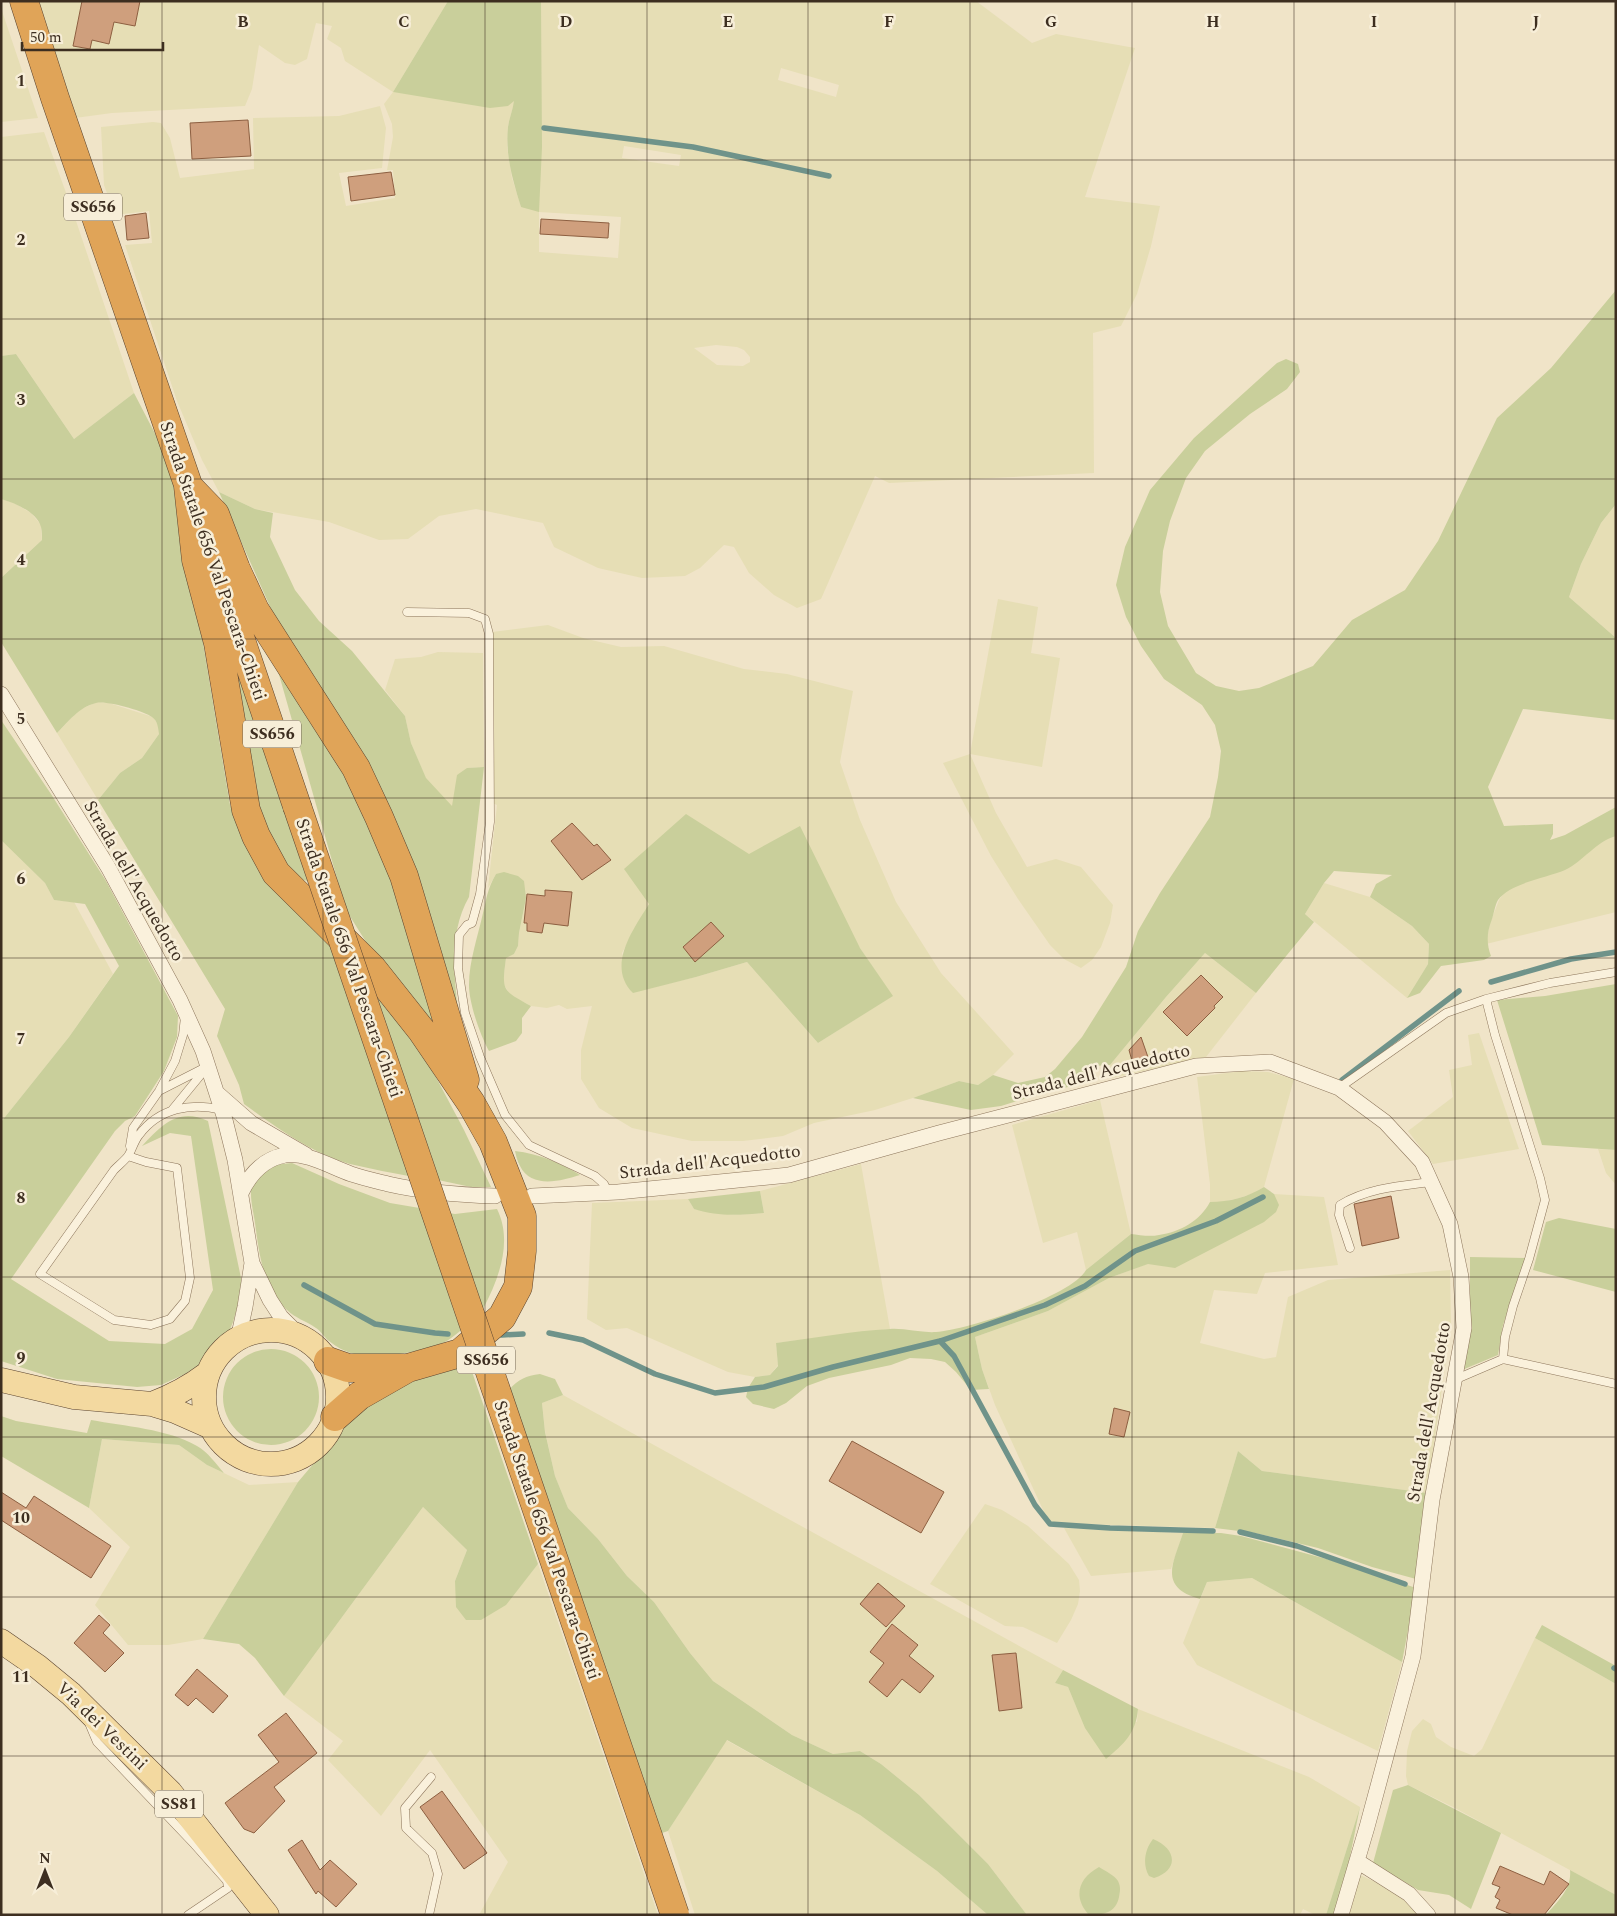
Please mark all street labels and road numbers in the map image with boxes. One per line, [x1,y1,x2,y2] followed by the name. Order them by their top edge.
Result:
[64,193,122,220] road number: SS656
[152,418,274,704] street label: Strada Statale 656 Val Pescara-Chieti
[243,721,301,748] road number: SS656
[77,795,191,967] street label: Strada dell'Acquedotto
[288,815,410,1101] street label: Strada Statale 656 Val Pescara-Chieti
[1009,1037,1193,1107] street label: Strada dell'Acquedotto
[618,1137,802,1187] street label: Strada dell'Acquedotto
[1400,1320,1458,1504] street label: Strada dell'Acquedotto
[457,1346,515,1374] road number: SS656
[486,1397,608,1683] street label: Strada Statale 656 Val Pescara-Chieti
[50,1675,154,1777] street label: Via dei Vestini
[155,1790,203,1818] road number: SS81

